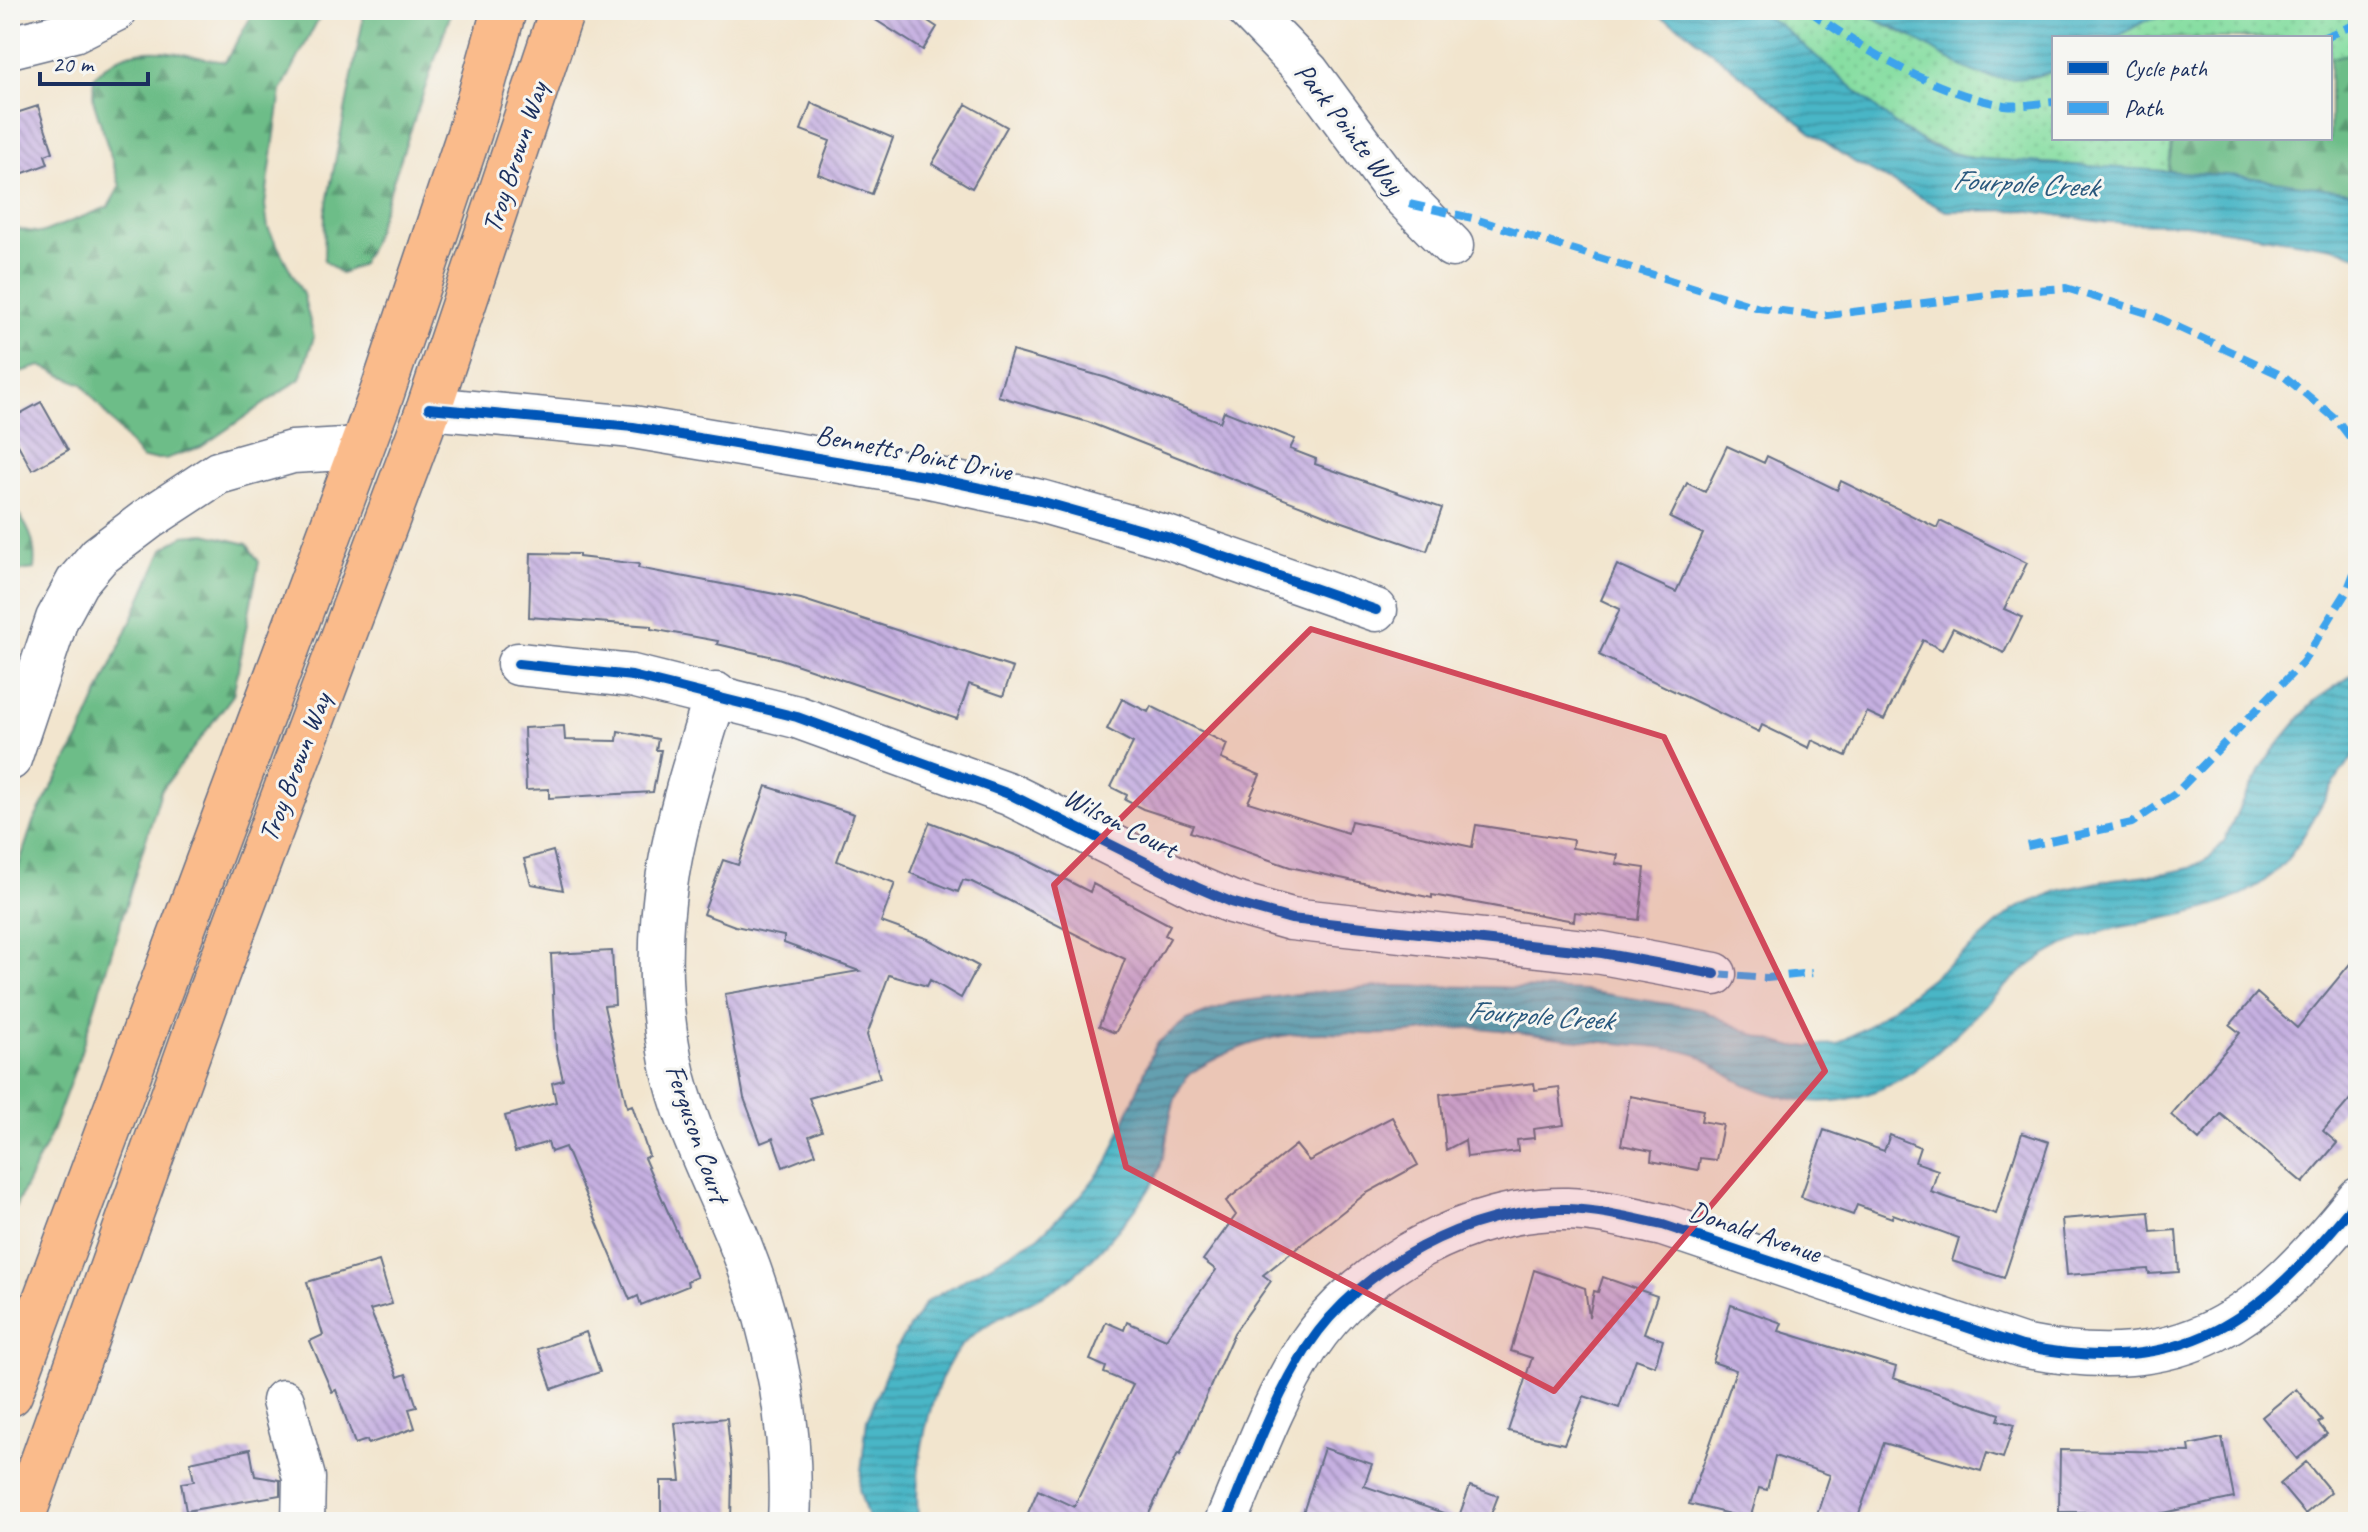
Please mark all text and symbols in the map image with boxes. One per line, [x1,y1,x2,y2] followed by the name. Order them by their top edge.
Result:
[40,36,148,86] scale bar
[2052,36,2332,140] legend
[52,49,95,79] text: 20 m
[2124,53,2208,83] text: Cycle path
[1287,55,1413,203] street label: Park Pointe Way
[474,75,556,237] street label: Troy Brown Way
[2124,93,2165,123] text: Path
[1952,160,2103,206] water label: Fourpole Creek
[813,416,1017,489] street label: Bennetts Point Drive
[250,686,340,846] street label: Troy Brown Way
[1058,779,1186,867] street label: Wilson Court
[1466,991,1619,1039] water label: Fourpole Creek
[658,1060,739,1210] street label: Ferguson Court
[1684,1193,1827,1271] street label: Donald Avenue

